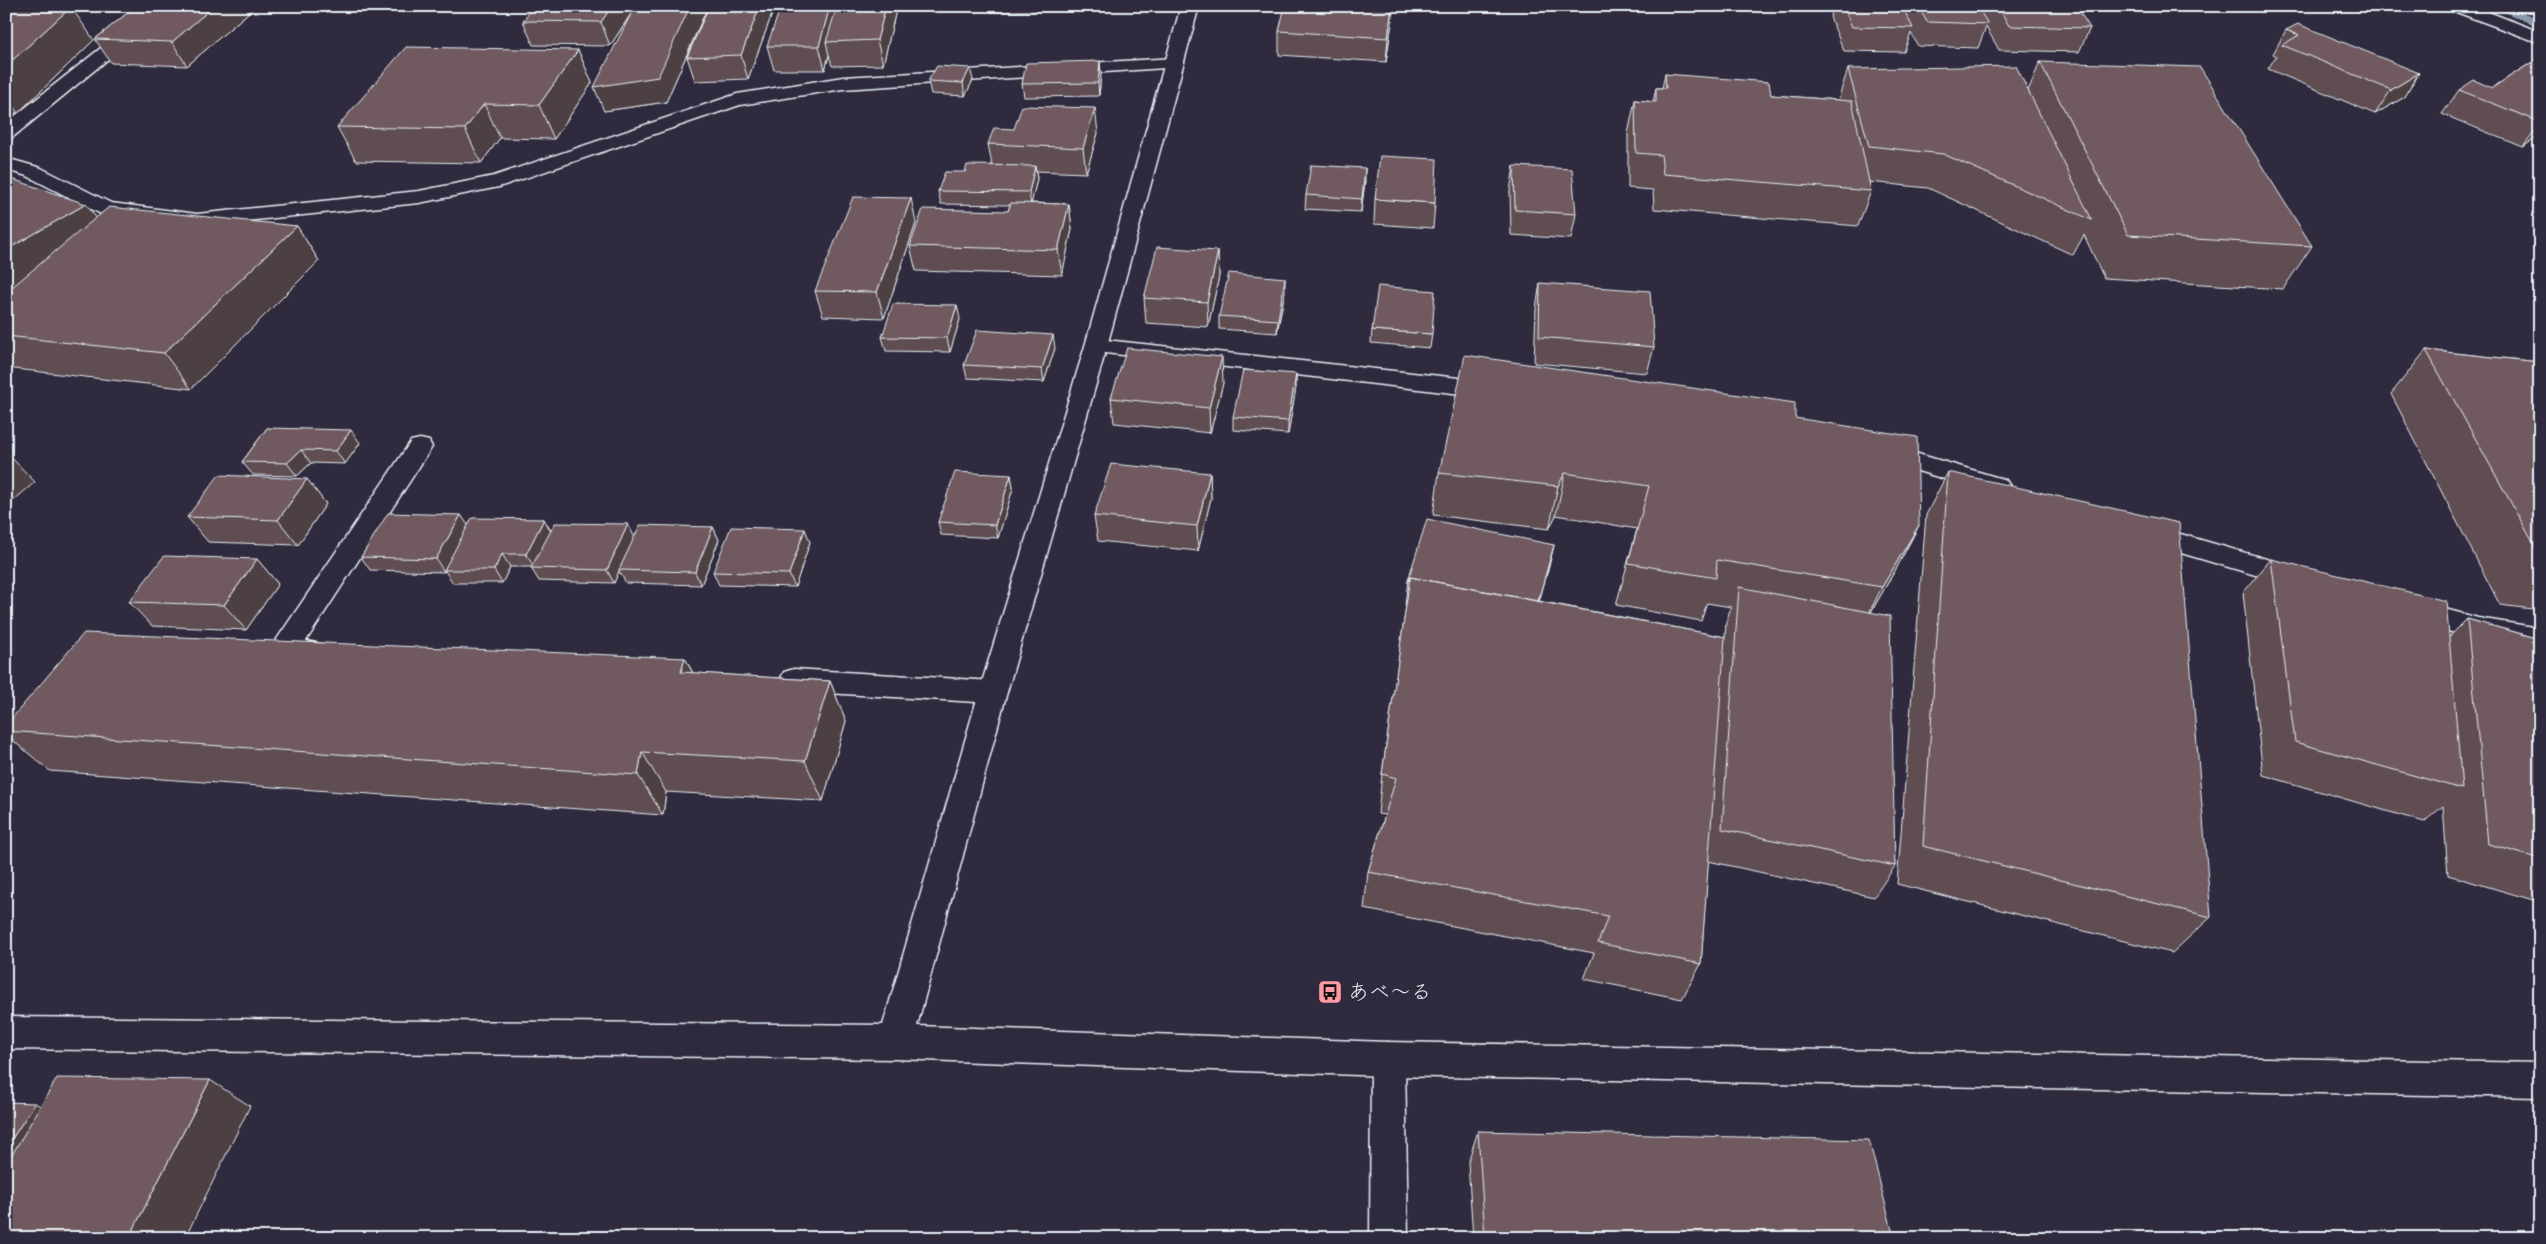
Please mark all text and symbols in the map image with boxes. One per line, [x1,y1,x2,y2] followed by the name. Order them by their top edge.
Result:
[1348,977,1432,1006] place label: あべ〜る
[1317,979,1343,1005] bus stop icon: あべ〜る

